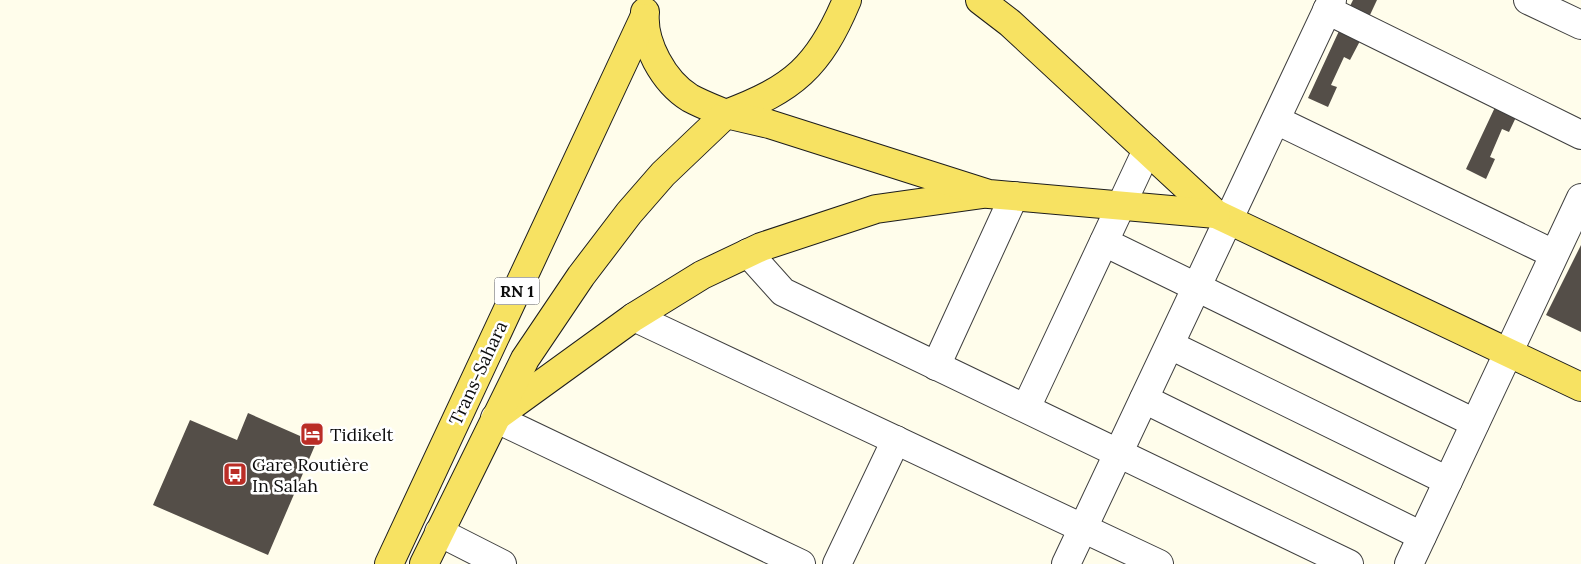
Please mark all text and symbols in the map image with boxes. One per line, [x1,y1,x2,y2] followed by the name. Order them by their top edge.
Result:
[494,278,540,304] road number: RN 1
[444,317,512,429] street label: Trans-Sahara
[299,421,325,447] hotel icon: Tidikelt
[330,423,394,446] place label: Tidikelt
[252,453,369,497] place label: Gare Routière In Salah
[222,461,248,487] bus stop icon: Gare Routière In Salah

